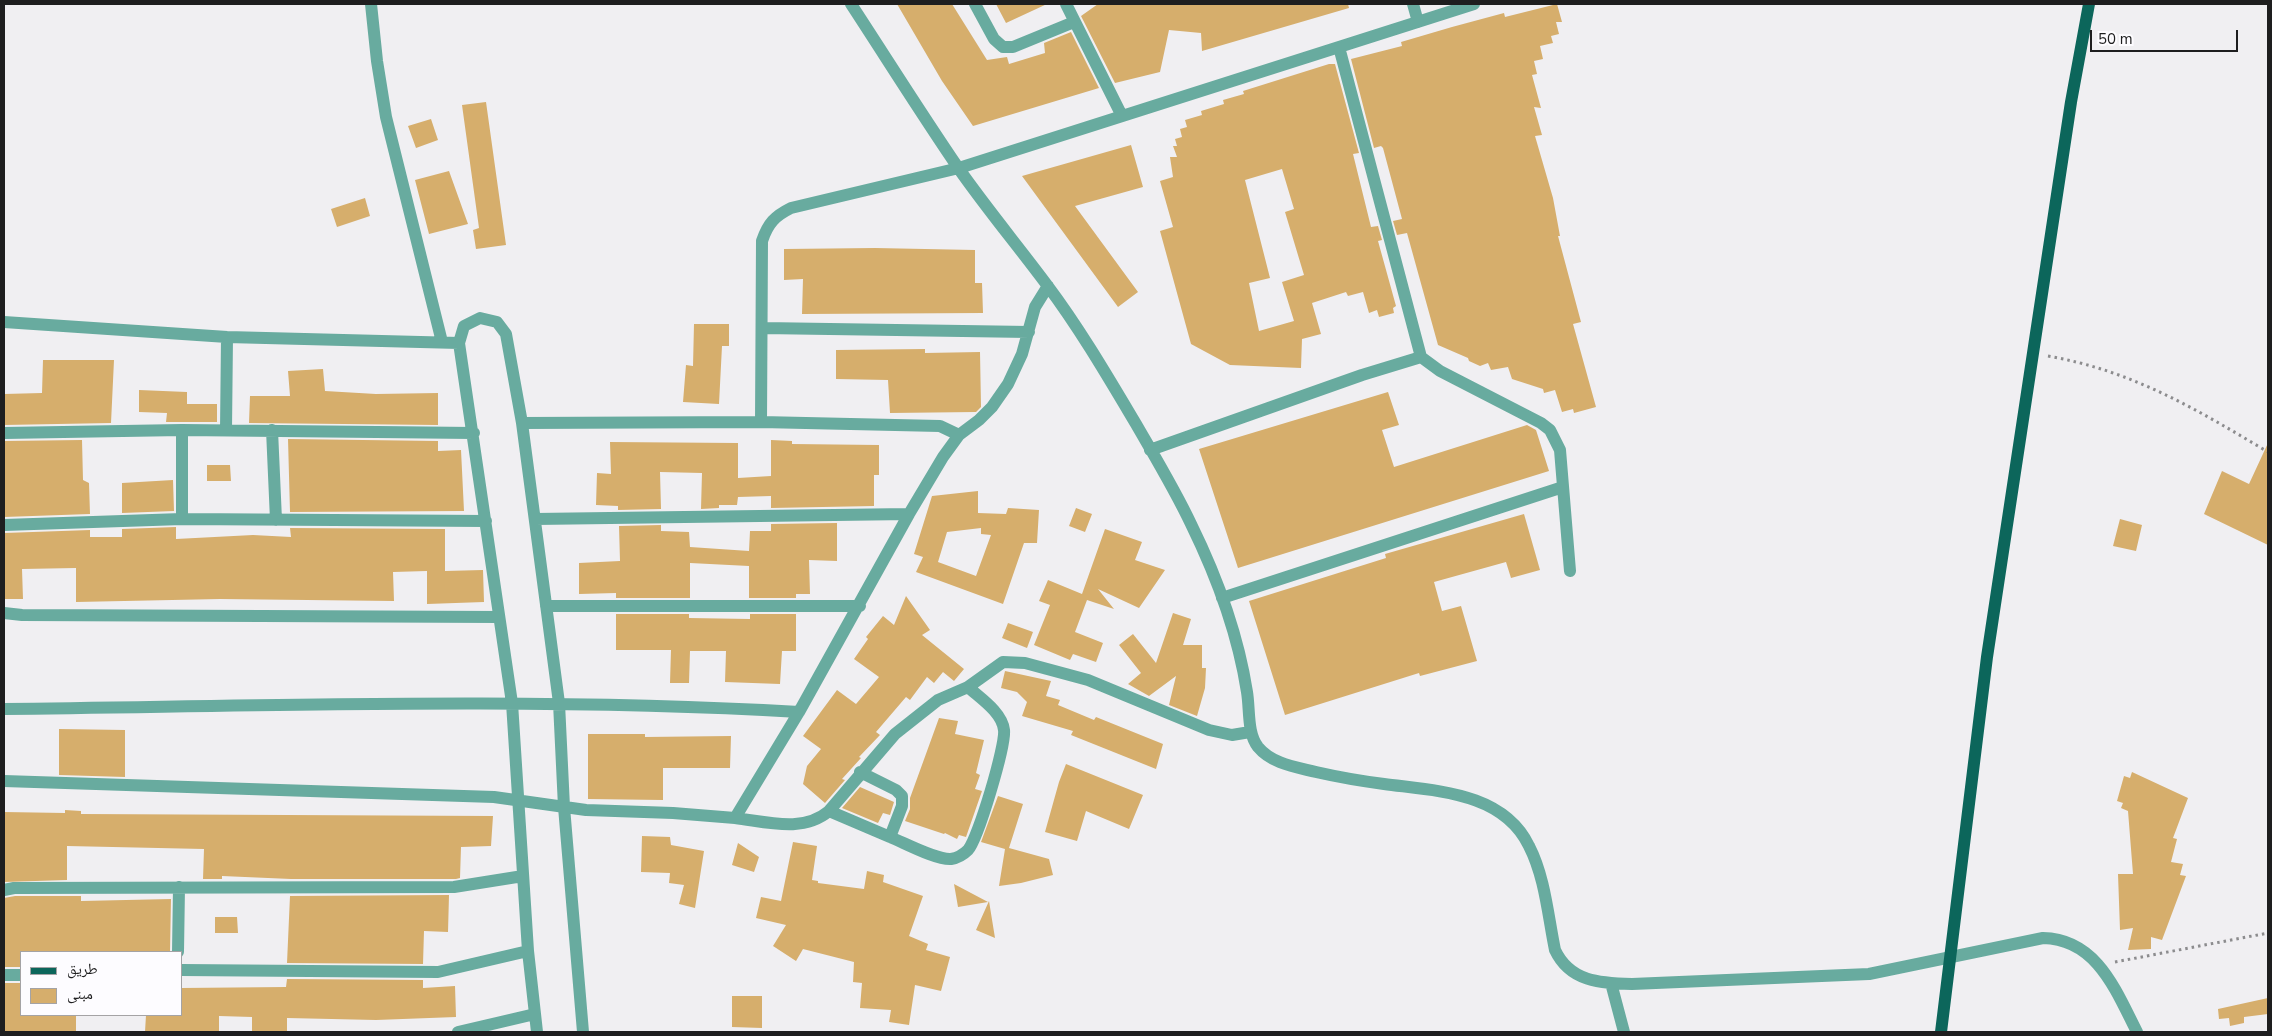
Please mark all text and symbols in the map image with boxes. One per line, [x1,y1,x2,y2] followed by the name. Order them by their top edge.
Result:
[2092,20,2240,52] scale bar
[2098,29,2133,49] text: 50 m
[20,951,182,1016] legend
[67,959,98,979] text: طريق
[67,984,93,1004] text: مبنى

